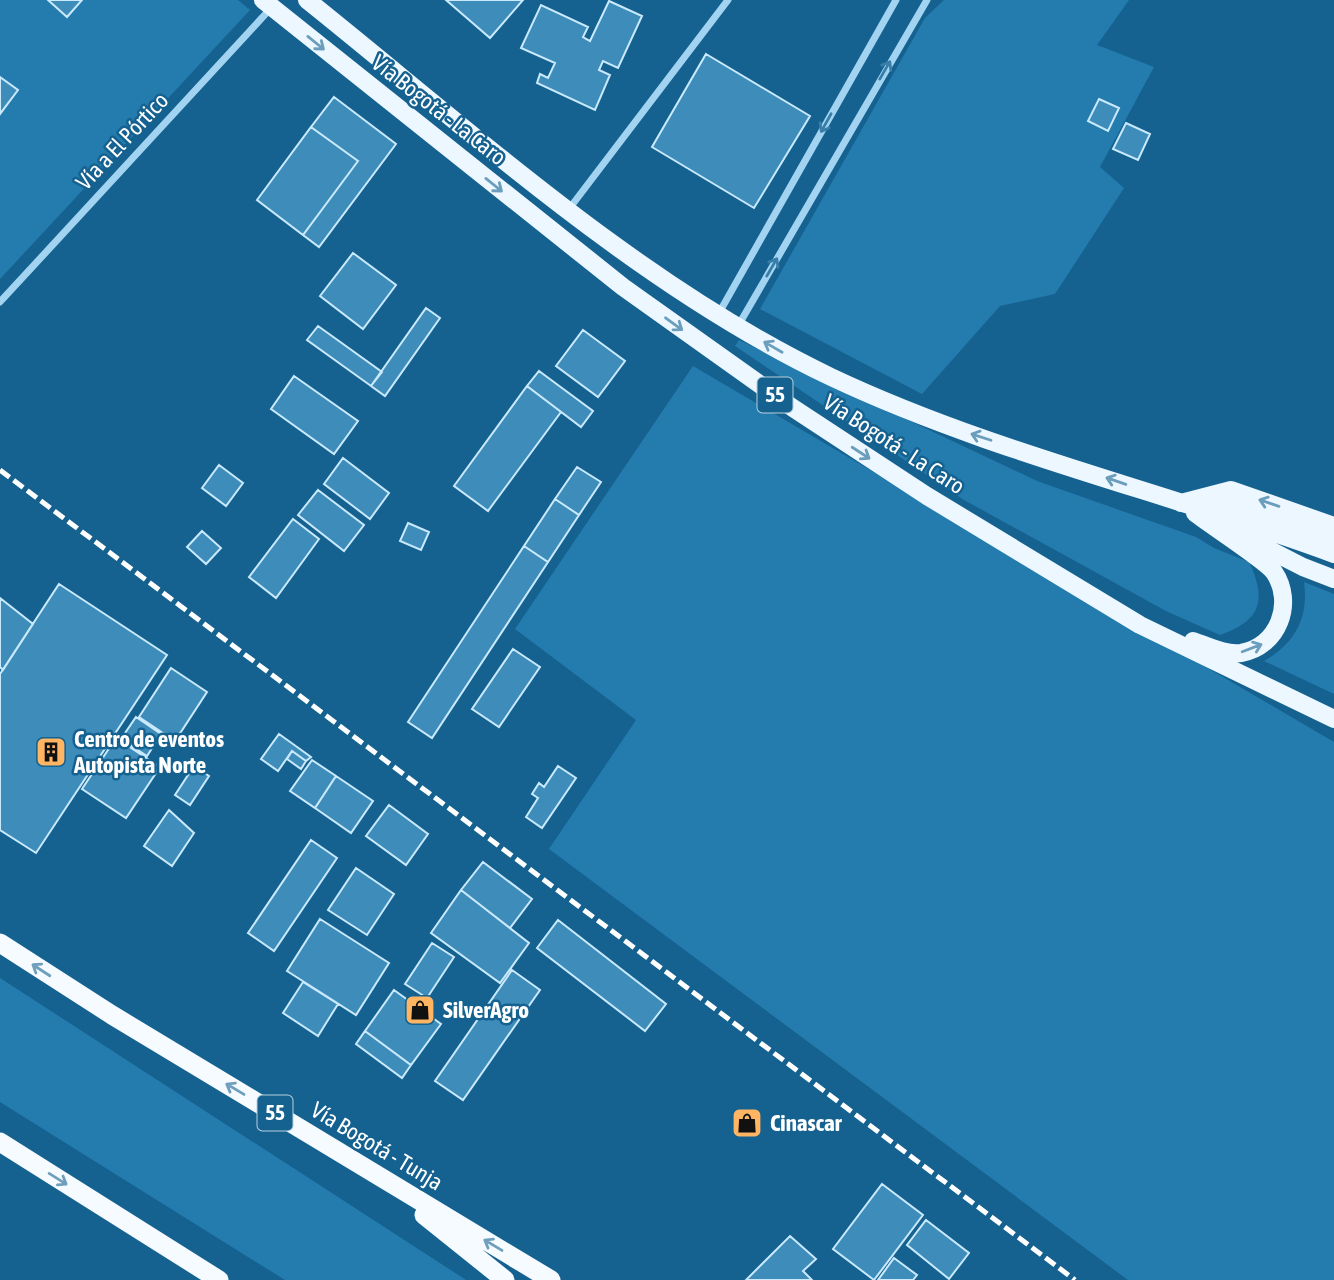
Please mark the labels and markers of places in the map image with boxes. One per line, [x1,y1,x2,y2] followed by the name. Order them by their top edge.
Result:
[73,726,224,778] place label: Centro de eventos Autopista Norte
[34,735,68,769] building icon: Centro de eventos Autopista Norte
[403,993,437,1027] shop icon: SilverAgro
[443,997,529,1023] place label: SilverAgro
[730,1106,764,1140] shop icon: Cinascar
[770,1110,843,1136] place label: Cinascar

